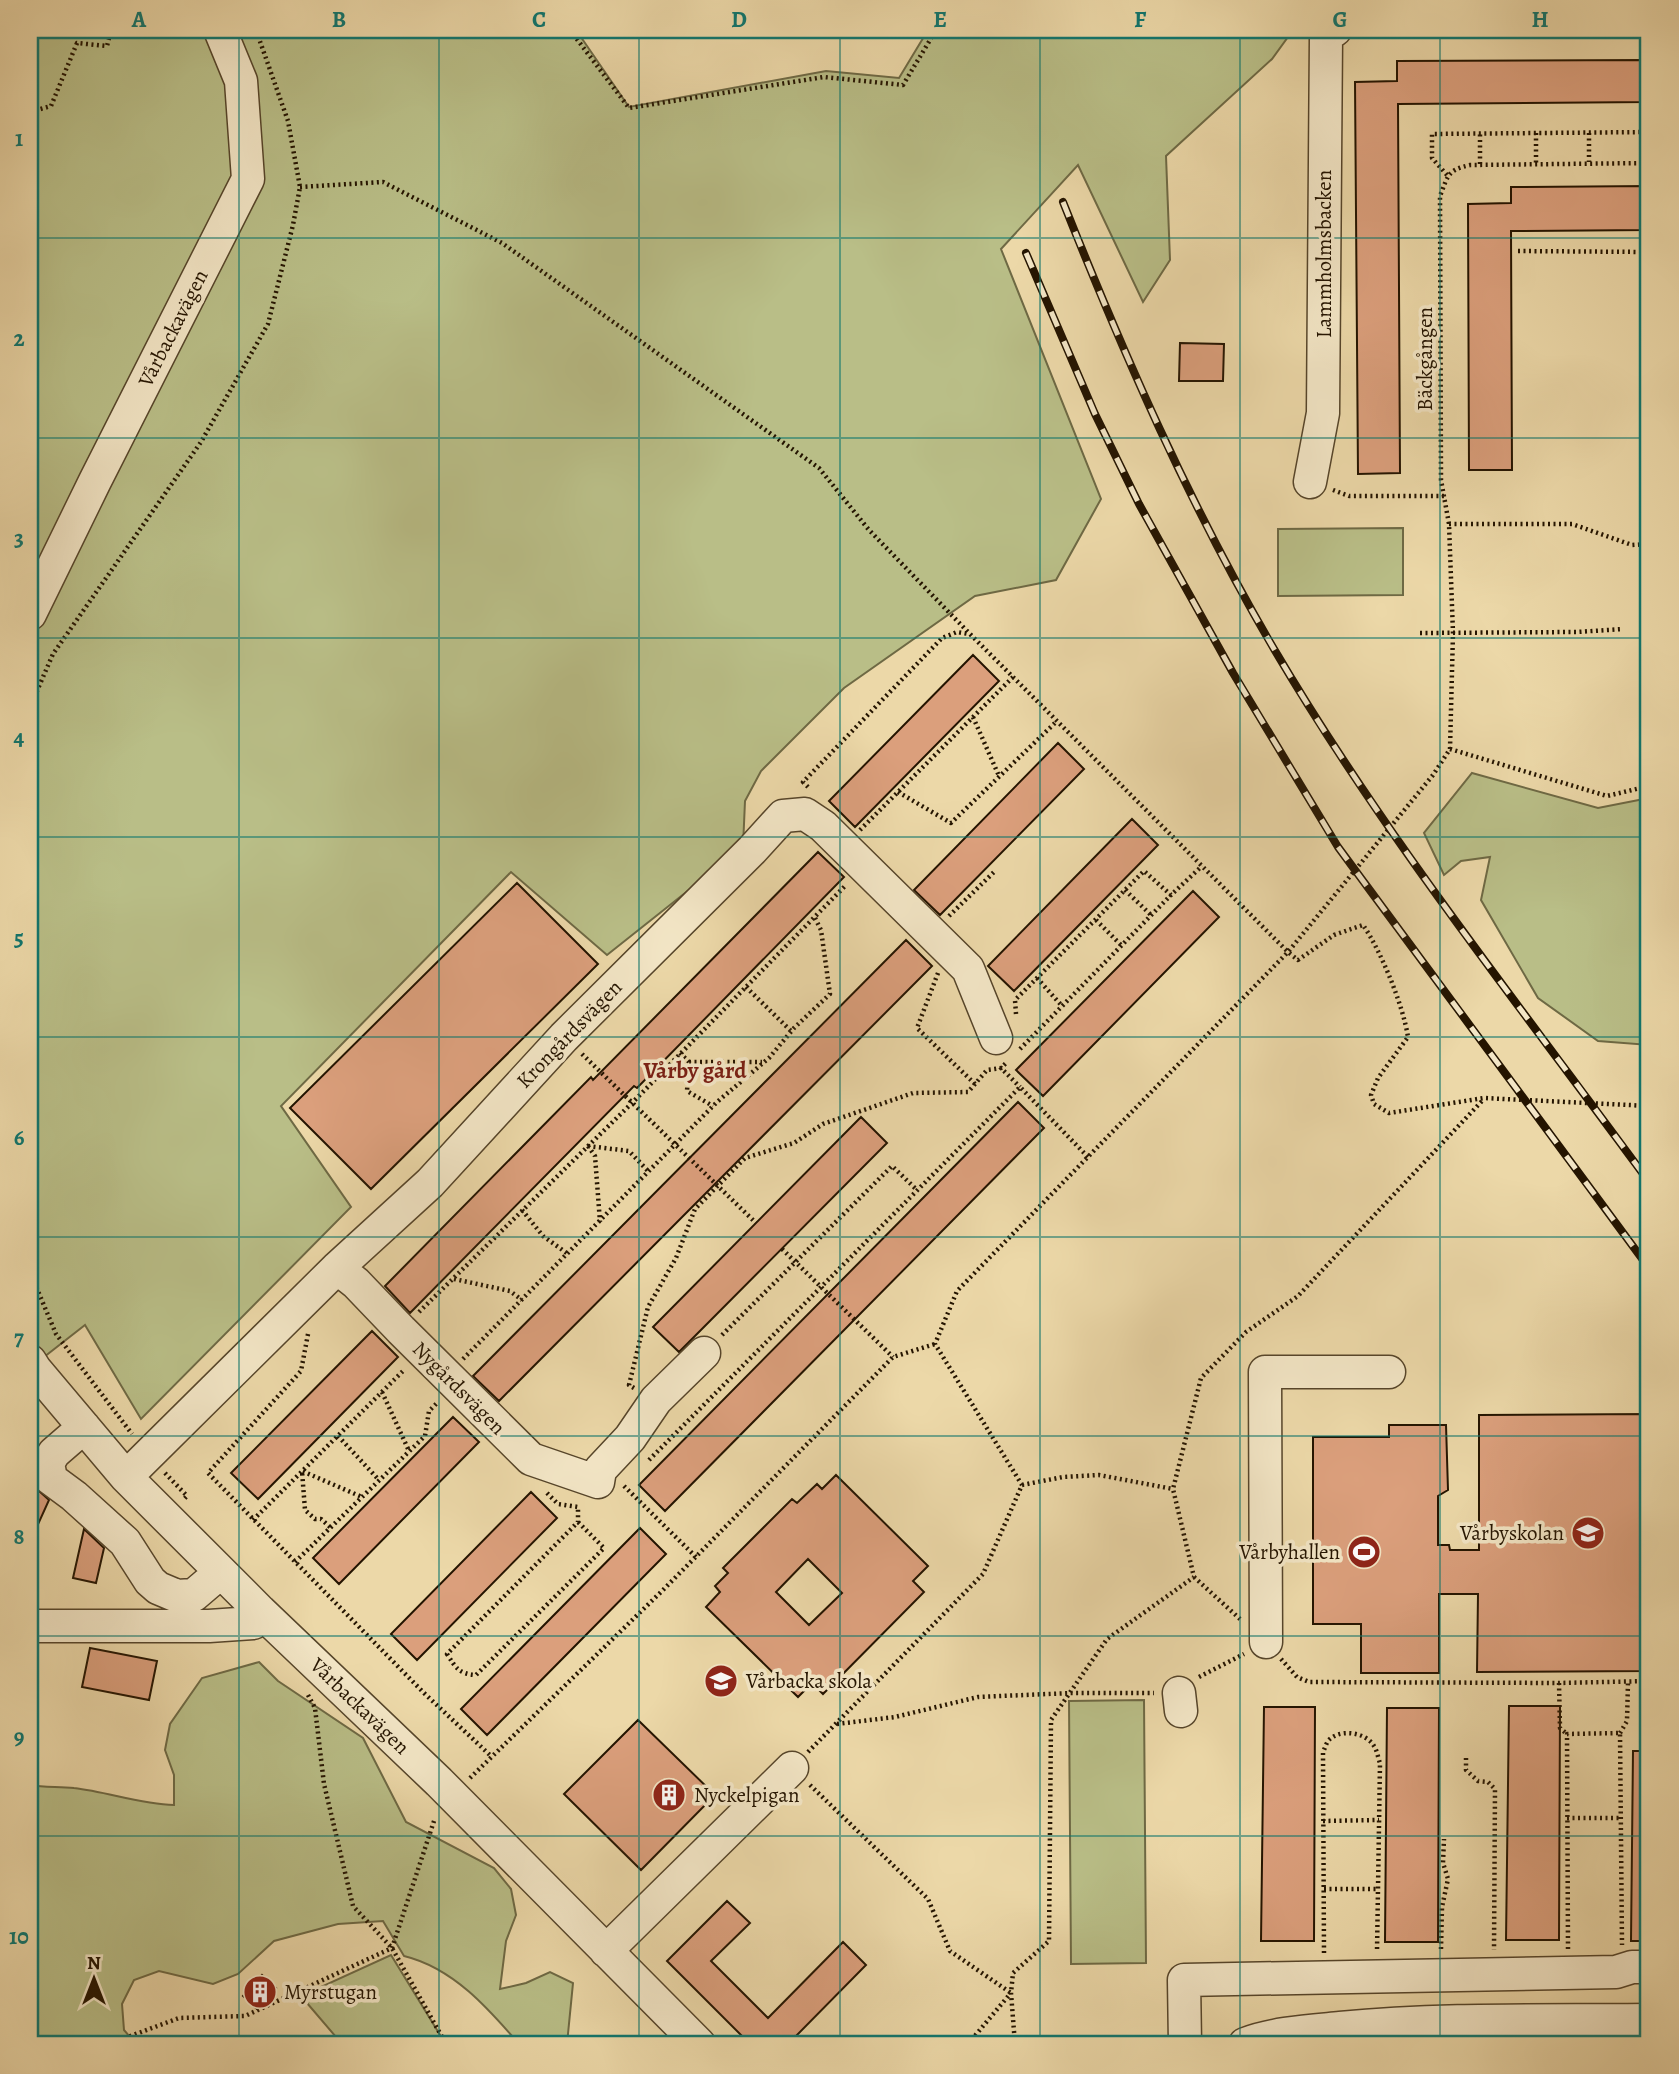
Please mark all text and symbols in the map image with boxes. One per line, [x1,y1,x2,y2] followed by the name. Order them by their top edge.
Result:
[131,4,147,35] text: A
[332,4,346,35] text: B
[532,4,546,35] text: C
[731,4,747,35] text: D
[933,4,947,35] text: E
[1134,4,1147,35] text: F
[1332,4,1348,35] text: G
[1531,4,1549,35] text: H
[15,123,23,154] text: 1
[1310,170,1338,338] street label: Lammholmsbacken
[131,265,215,392] street label: Vårbackavägen
[1411,307,1439,411] street label: Bäckgången
[13,323,25,354] text: 2
[14,523,24,554] text: 3
[14,722,25,753] text: 4
[14,922,24,953] text: 5
[510,974,628,1094] street label: Krongårdsvägen
[642,1055,747,1086] district label: Vårby gård
[14,1122,25,1153] text: 6
[14,1322,24,1353] text: 7
[406,1335,512,1441] street label: Nygårdsvägen
[1569,1514,1607,1552] school or university icon: Vårbyskolan
[1459,1519,1564,1547] place label: Vårbyskolan
[13,1521,25,1552] text: 8
[1345,1533,1383,1571] sports icon: Vårbyhallen
[1238,1538,1340,1566] place label: Vårbyhallen
[304,1651,416,1761] street label: Vårbackavägen
[702,1662,740,1700] school or university icon: Vårbacka skola
[745,1667,872,1695] place label: Vårbacka skola
[14,1721,24,1752] text: 9
[650,1776,688,1814] building icon: Nyckelpigan
[694,1781,800,1809] place label: Nyckelpigan
[9,1921,29,1952] text: 10
[60,1944,130,2014] north arrow
[87,1950,101,1976] text: N
[241,1973,279,2011] building icon: Myrstugan
[284,1978,377,2006] place label: Myrstugan

